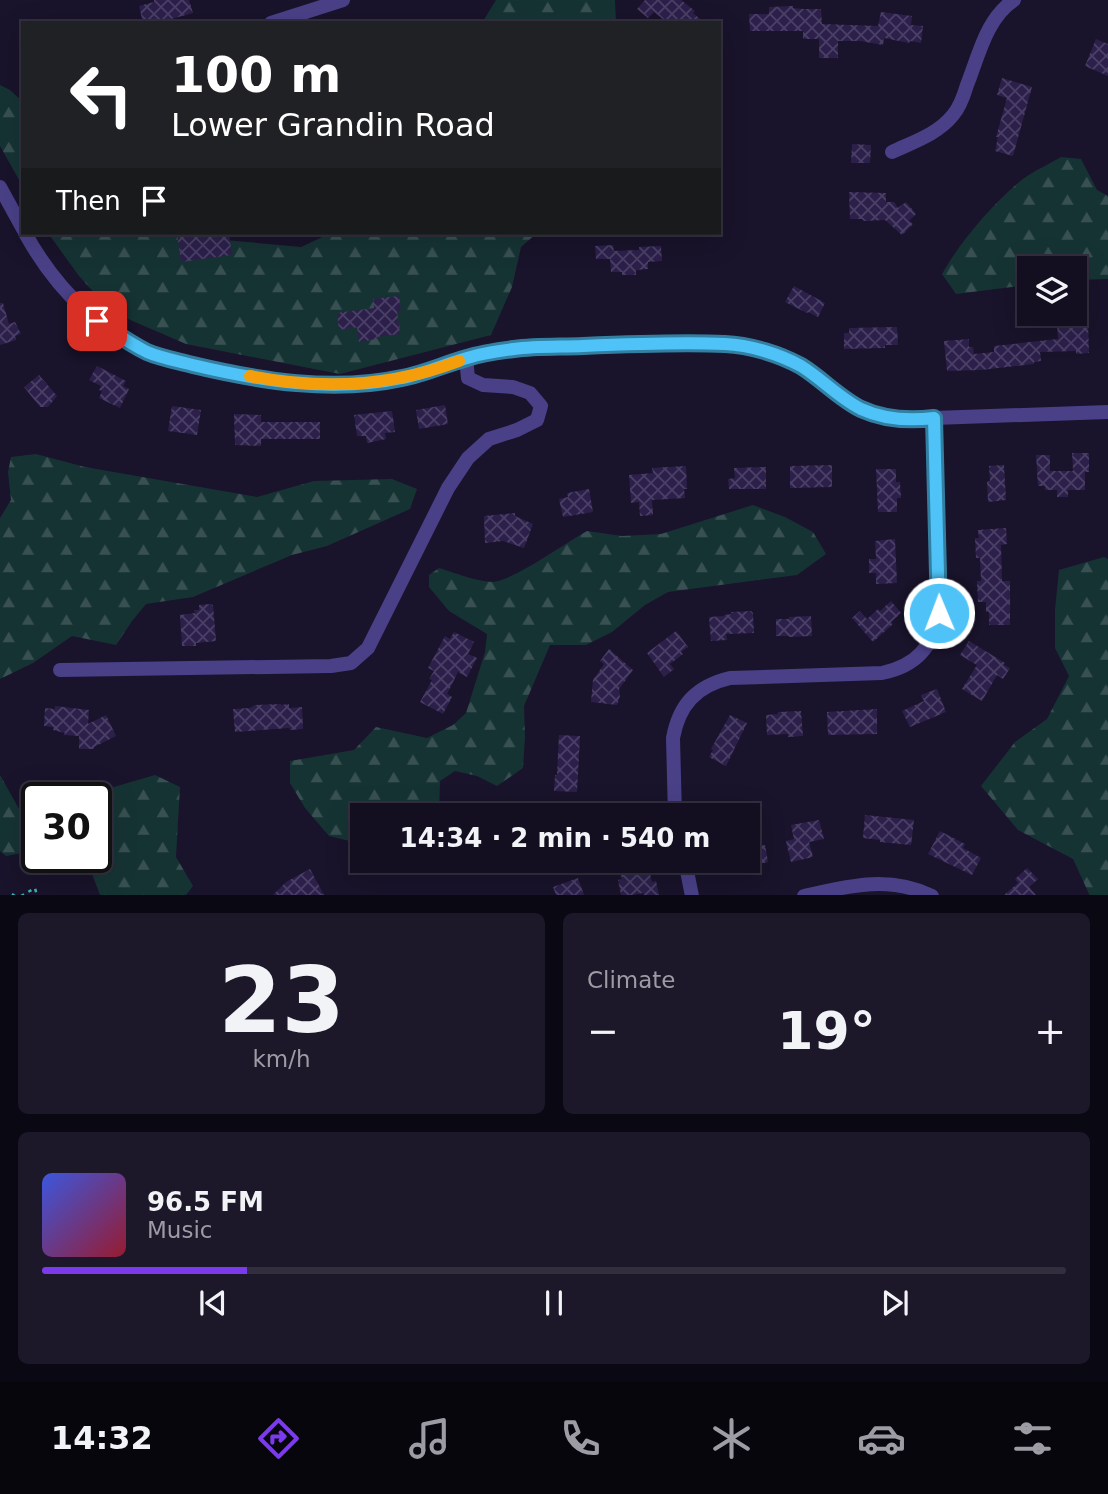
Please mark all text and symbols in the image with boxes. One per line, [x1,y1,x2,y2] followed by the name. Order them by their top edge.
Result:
[171,47,341,104] text: 100 m
[56,49,147,140] icon: left
[171,106,495,144] text: Lower Grandin Road
[135,182,173,220] icon: arrive
[56,186,121,216] text: Then
[1017,256,1087,326] map controls
[1017,256,1087,326] button: layers
[67,291,127,351] pin
[78,302,116,340] icon: arrive
[902,576,976,650] position arrow
[21,782,112,873] speed limit sign: 30
[400,823,710,853] text: 14:34 · 2 min · 540 m
[218,948,345,1053] text: 23
[587,967,676,993] text: Climate
[777,1001,876,1061] text: 19°
[587,1009,619,1053] text: −
[1034,1009,1066,1053] text: +
[252,1046,311,1072] text: km/h
[147,1187,264,1217] text: 96.5 FM
[147,1217,212,1243] text: Music
[194,1284,232,1322] icon: previous
[535,1284,573,1322] icon: pause
[876,1284,914,1322] icon: next
[254,1414,303,1463] icon: directions
[405,1414,454,1463] icon: music
[556,1414,605,1463] icon: phone
[707,1414,756,1463] icon: climate
[857,1414,906,1463] icon: car
[1008,1414,1057,1463] icon: filters
[51,1419,153,1457] text: 14:32

